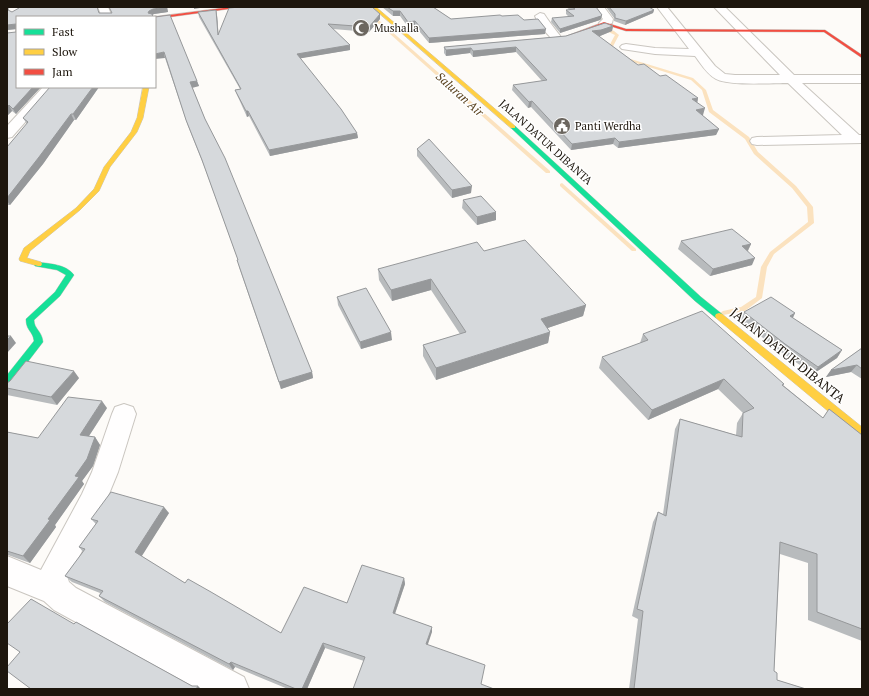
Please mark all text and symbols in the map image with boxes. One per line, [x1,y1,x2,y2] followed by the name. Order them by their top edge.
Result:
[16,16,156,88] legend
[351,18,371,38] mosque icon: Mushalla
[374,21,419,35] place label: Mushalla
[52,24,75,39] text: Fast
[52,44,78,59] text: Slow
[52,64,73,79] text: Jam
[433,69,488,120] water label: Saluran Air
[496,96,596,188] street label: JALAN DATUK DIBANTA
[552,116,572,136] public building icon: Panti Werdha
[575,119,642,133] place label: Panti Werdha
[727,303,849,407] street label: JALAN DATUK DIBANTA

